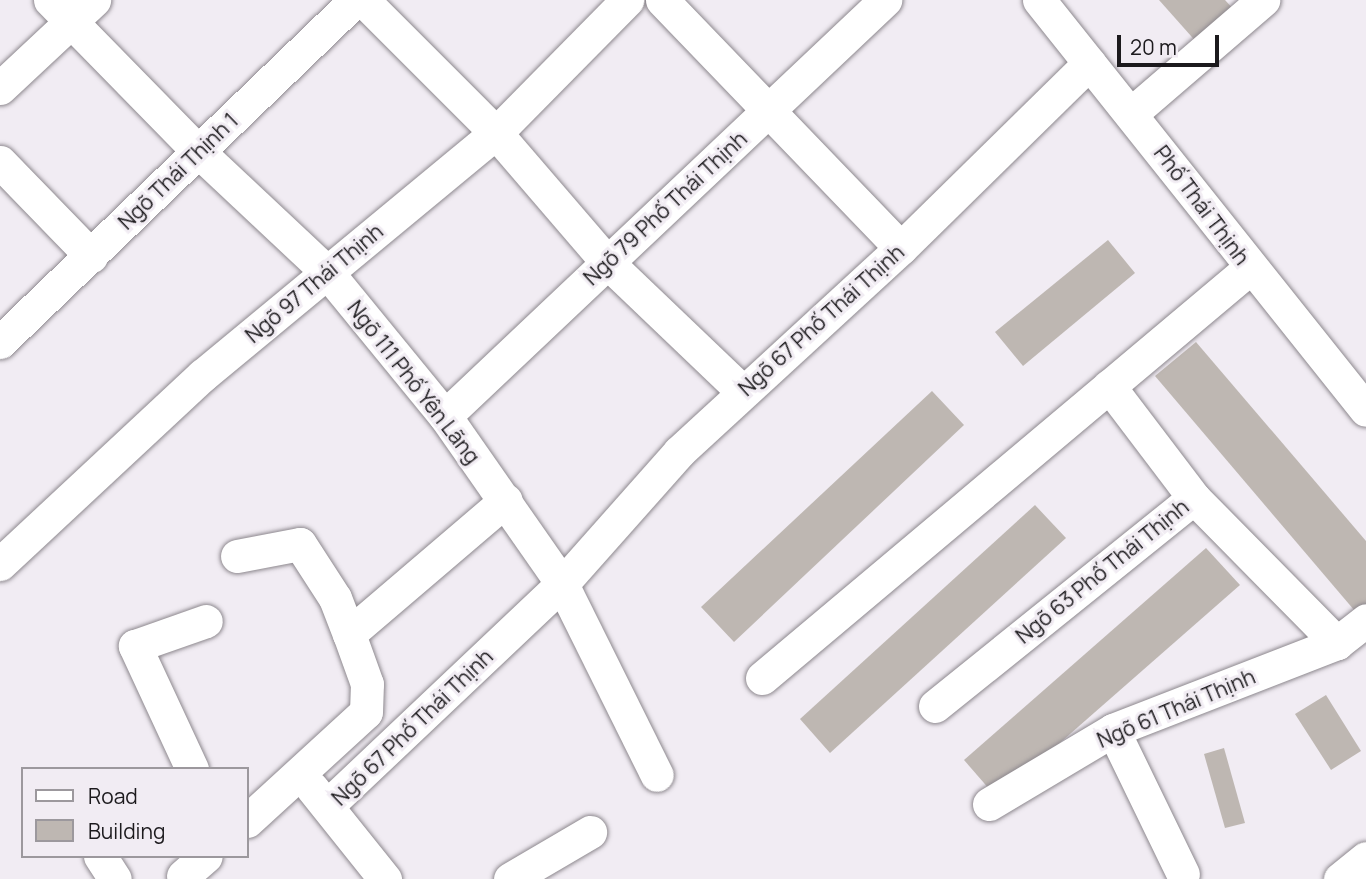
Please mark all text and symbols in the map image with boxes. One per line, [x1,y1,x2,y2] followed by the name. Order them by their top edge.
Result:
[1121,21,1222,65] scale bar
[1130,33,1177,61] text: 20 m
[113,108,243,234] street label: Ngõ Thái Thịnh 1
[578,126,752,290] street label: Ngõ 79 Phố Thái Thịnh
[1149,141,1255,269] street label: Phố Thái Thịnh
[240,218,388,348] street label: Ngõ 97 Thái Thịnh
[733,239,909,401] street label: Ngõ 67 Phố Thái Thịnh
[343,295,485,469] street label: Ngõ 111 Phố Yên Lãng
[1011,494,1193,648] street label: Ngõ 63 Phố Thái Thịnh
[326,644,498,810] street label: Ngõ 67 Phố Thái Thịnh
[1093,663,1259,753] street label: Ngõ 61 Thái Thịnh
[21,767,248,858] legend
[88,782,138,810] text: Road
[88,817,165,845] text: Building

